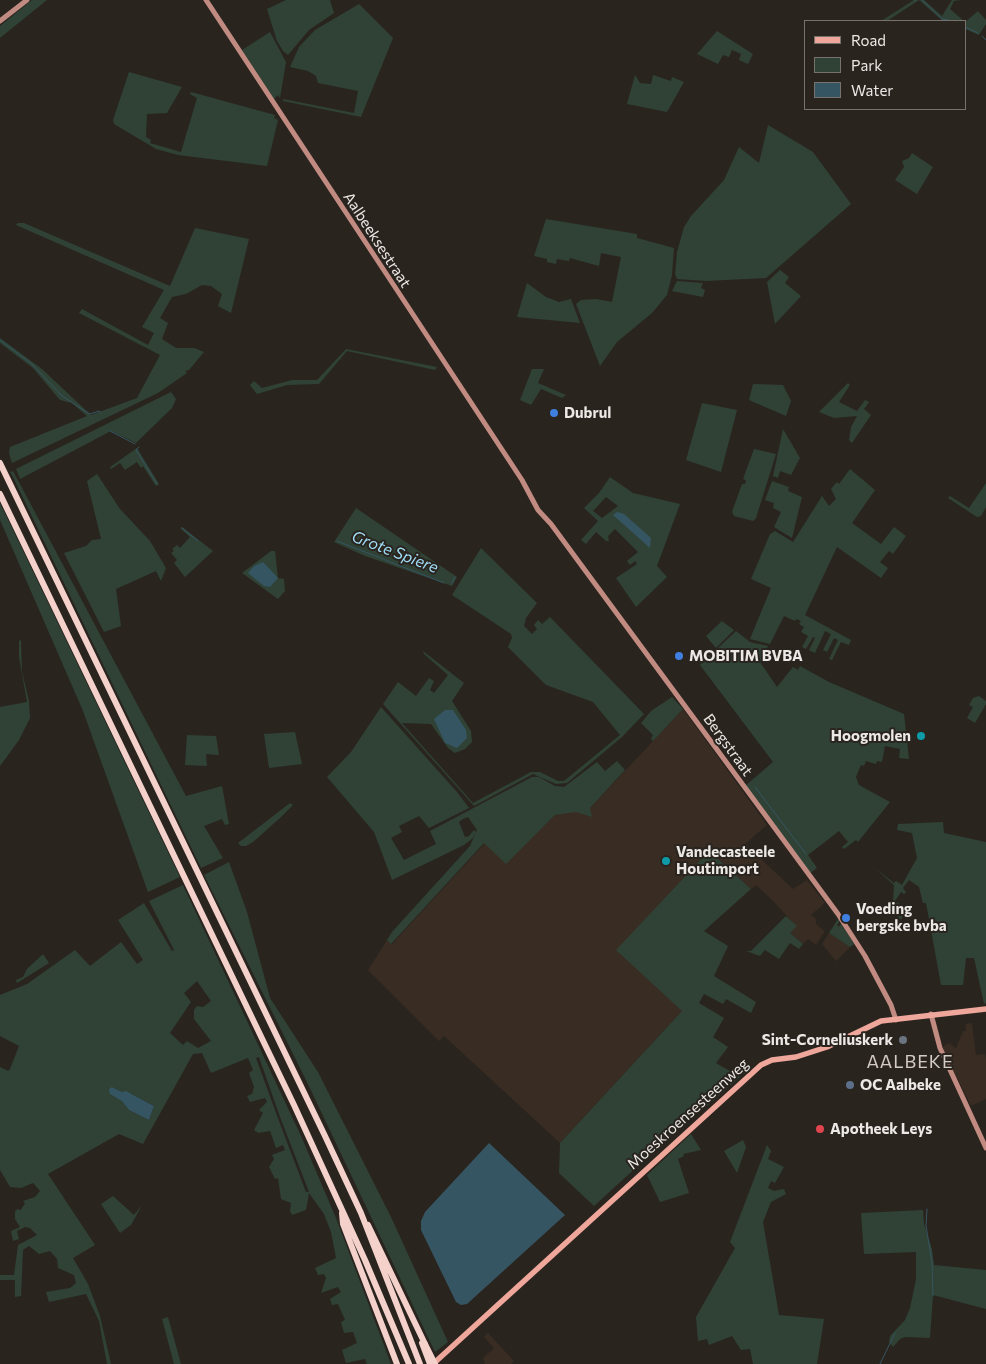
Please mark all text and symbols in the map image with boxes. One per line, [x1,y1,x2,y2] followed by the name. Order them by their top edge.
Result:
[804,20,966,110] legend
[851,31,886,49] text: Road
[851,56,882,74] text: Park
[851,81,893,99] text: Water
[339,189,415,291] street label: Aalbeeksestraat
[564,404,611,422] place label: Dubrul
[548,407,560,419] marker: Dubrul
[349,527,441,577] water label: Grote Spiere
[689,647,803,665] place label: MOBITIM BVBA
[673,650,685,662] marker: MOBITIM BVBA
[699,710,757,780] street label: Bergstraat
[831,727,911,745] place label: Hoogmolen
[915,730,927,742] marker: Hoogmolen
[676,843,775,878] place label: Vandecasteele Houtimport
[660,855,672,867] marker: Vandecasteele Houtimport
[856,900,947,935] place label: Voeding bergske bvba
[840,912,852,924] marker: Voeding bergske bvba
[762,1031,893,1049] place label: Sint-Corneliuskerk
[897,1034,909,1046] marker: Sint-Corneliuskerk
[866,1051,954,1073] district label: AALBEKE
[624,1055,752,1173] street label: Moeskroensesteenweg
[860,1076,941,1094] place label: OC Aalbeke
[844,1079,856,1091] marker: OC Aalbeke
[830,1120,932,1138] place label: Apotheek Leys
[814,1123,826,1135] marker: Apotheek Leys

